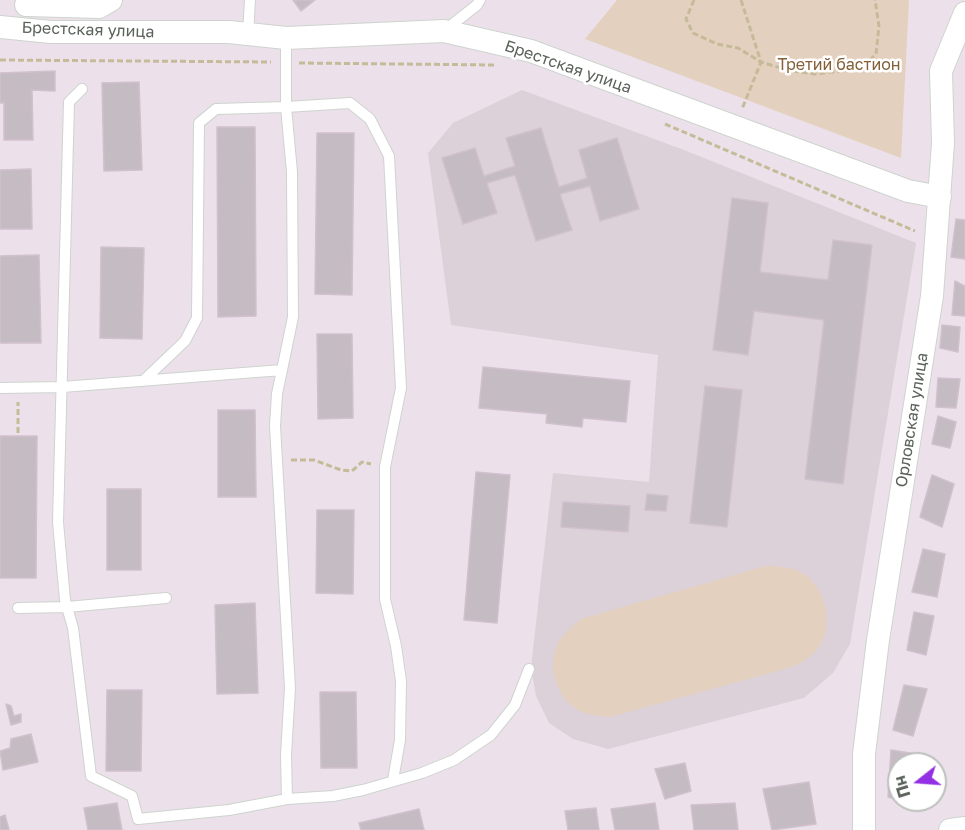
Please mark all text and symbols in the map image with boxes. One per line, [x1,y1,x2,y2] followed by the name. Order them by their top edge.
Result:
[21,18,155,42] street label: Брестская улица
[502,36,634,98] street label: Брестская улица
[777,55,901,75] park label: Третий бастион
[892,351,932,489] street label: Орловская улица
[887,752,947,812] north arrow
[889,773,914,800] text: Пн

